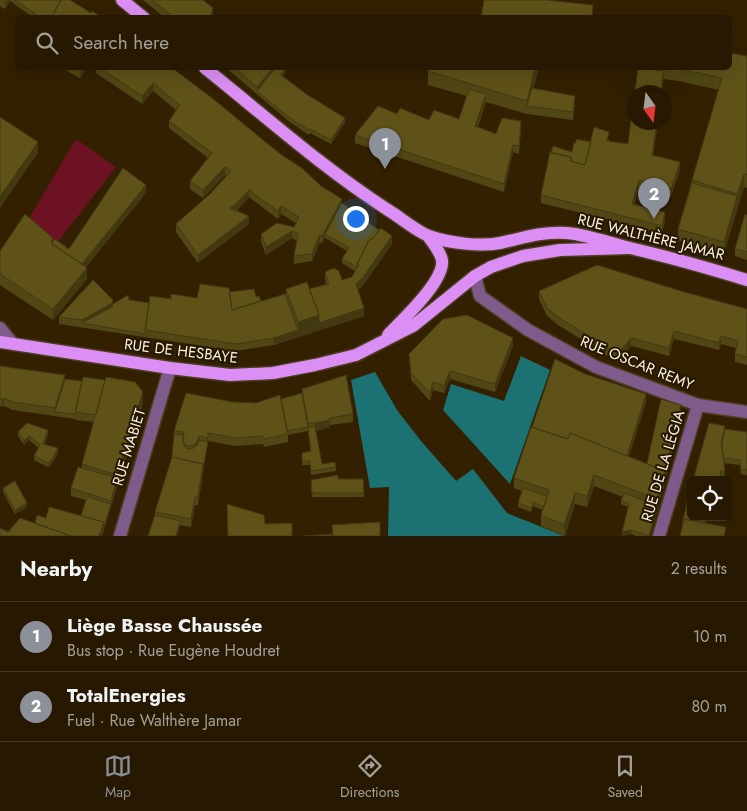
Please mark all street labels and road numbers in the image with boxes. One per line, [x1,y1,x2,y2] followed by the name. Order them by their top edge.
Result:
[575,208,727,266] street label: RUE WALTHÈRE JAMAR
[577,330,698,396] street label: RUE OSCAR REMY
[123,333,239,369] street label: RUE DE HESBAYE
[107,406,151,488] street label: RUE MABIET
[636,408,690,524] street label: RUE DE LA LÉGIA

